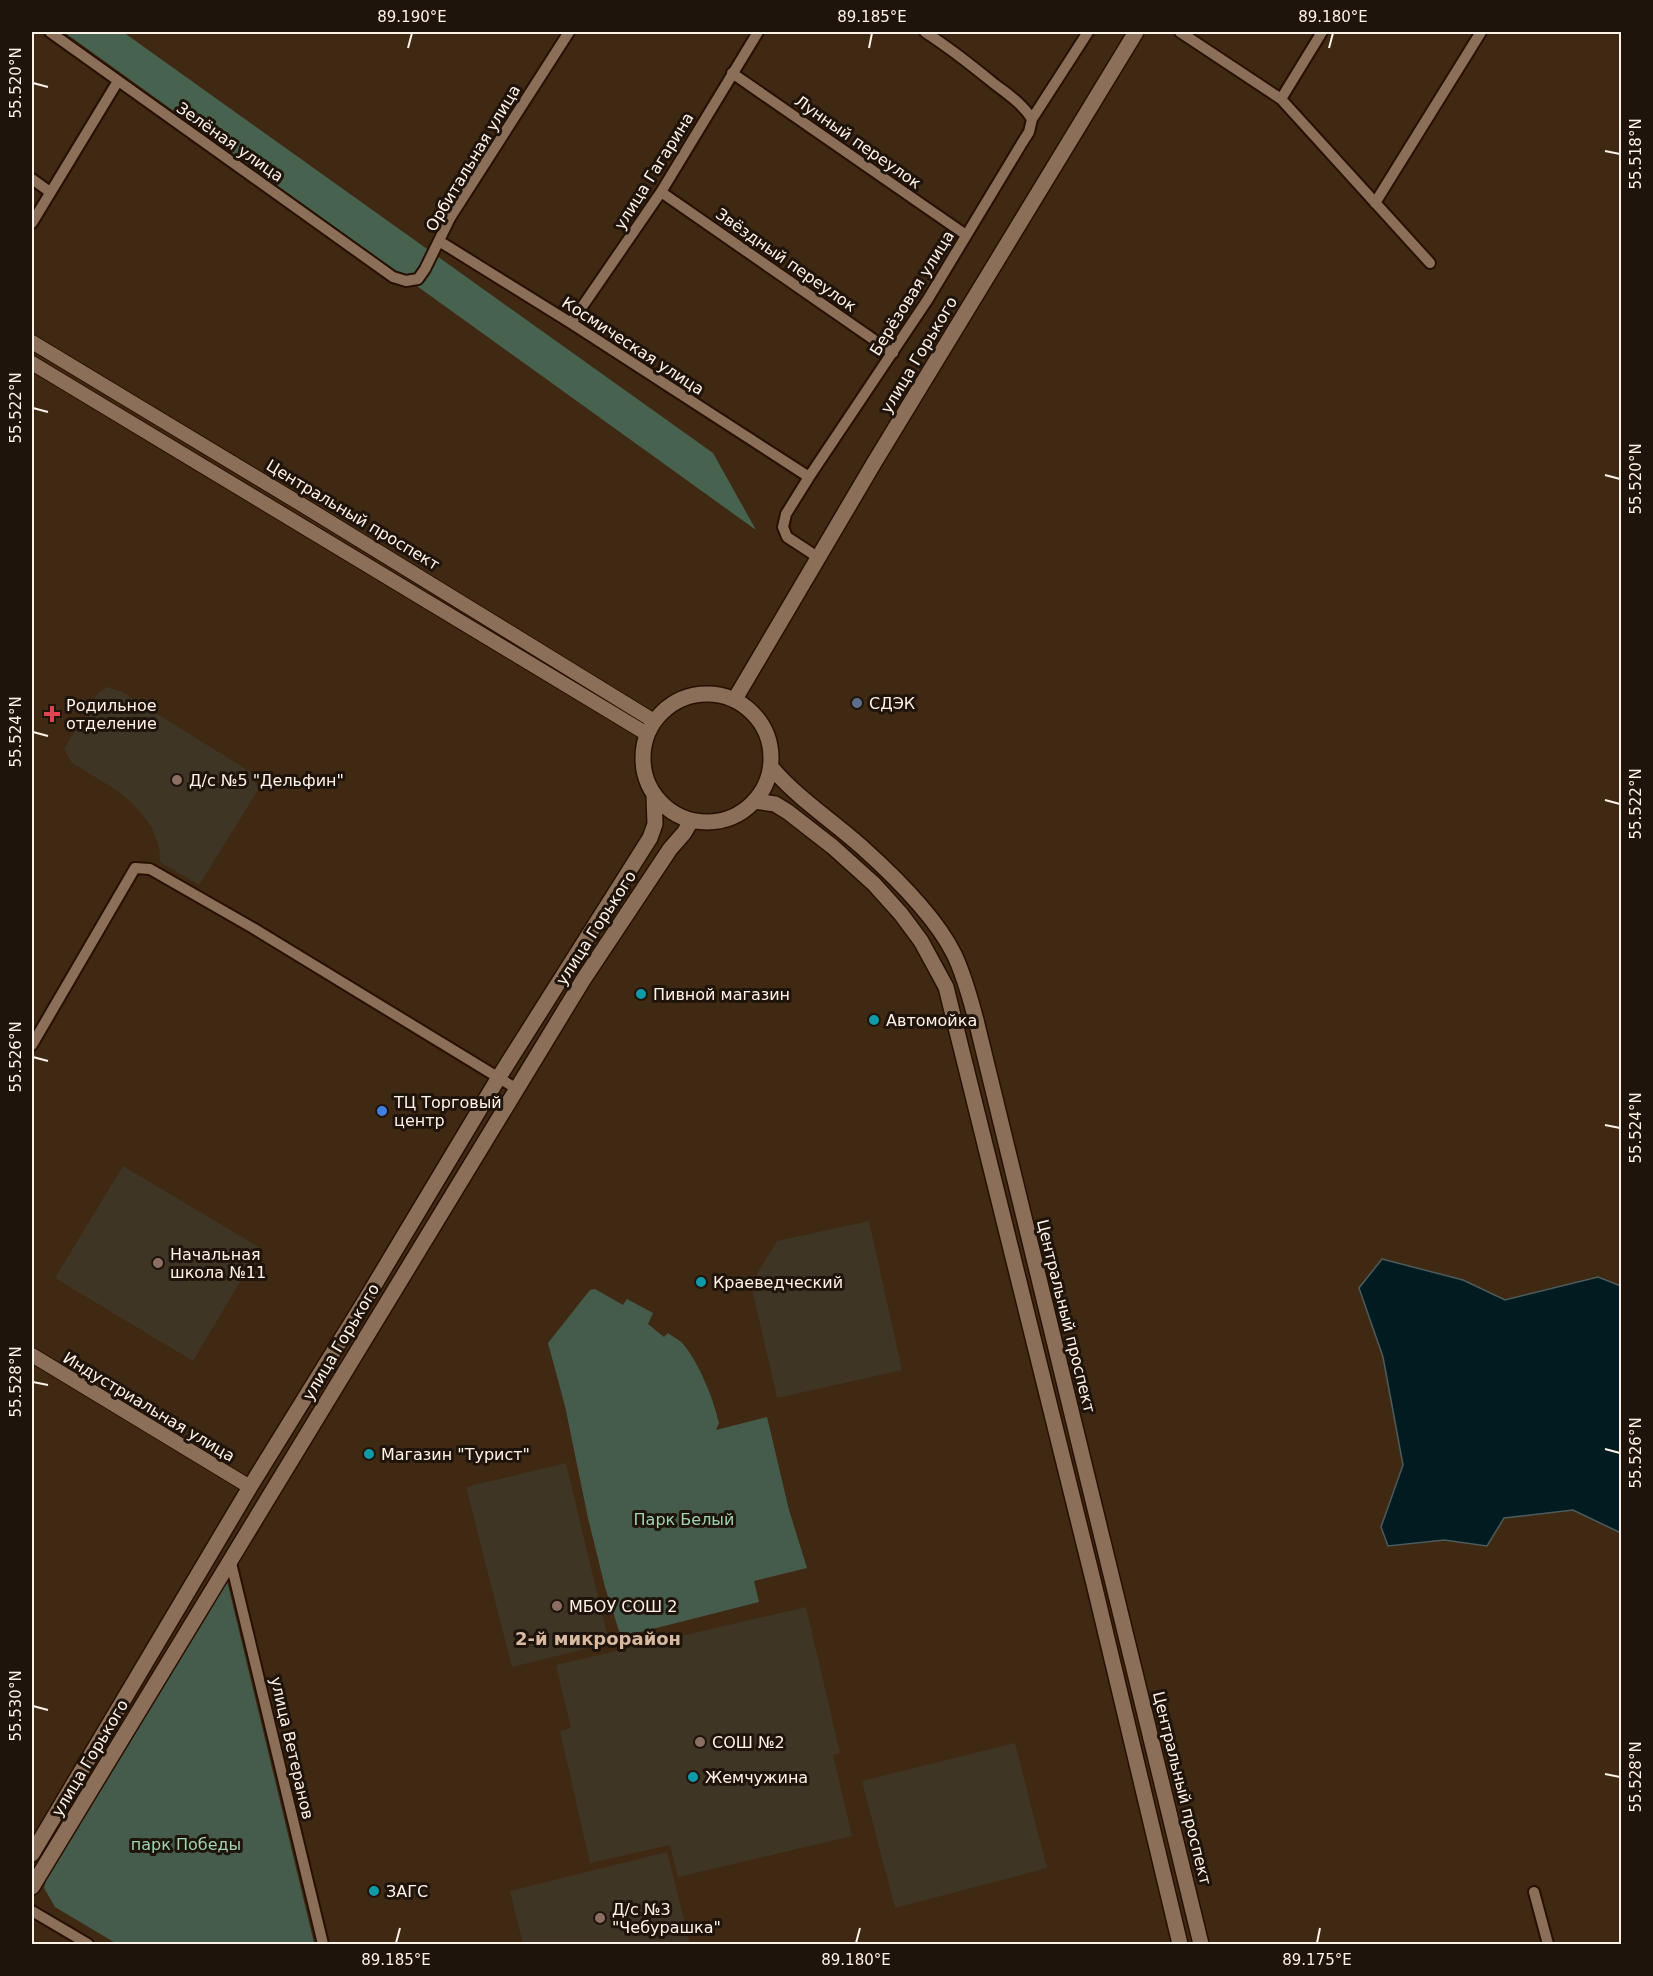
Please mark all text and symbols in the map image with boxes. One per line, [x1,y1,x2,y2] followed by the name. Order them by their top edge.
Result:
[377,8,447,26] text: 89.190°E
[837,8,907,26] text: 89.185°E
[1298,8,1368,26] text: 89.180°E
[7,47,25,119] text: 55.520°N
[422,81,524,235] street label: Орбитальная улица
[791,91,925,193] street label: Лунный переулок
[173,98,287,186] street label: Зелёная улица
[610,109,698,233] street label: улица Гагарина
[1627,118,1645,190] text: 55.518°N
[712,204,860,316] street label: Звёздный переулок
[866,227,958,359] street label: Берёзовая улица
[558,293,708,399] street label: Космическая улица
[877,293,961,417] street label: улица Горького
[7,372,25,444] text: 55.522°N
[1627,443,1645,515] text: 55.520°N
[263,456,443,574] street label: Центральный проспект
[869,694,916,713] place label: СДЭК
[7,696,25,768] text: 55.524°N
[66,696,157,733] place label: Родильное отделение
[850,696,864,710] marker: СДЭК
[43,705,61,723] marker: Родильное отделение
[1627,768,1645,840] text: 55.522°N
[189,771,344,790] place label: Д/c №5 "Дельфин"
[170,773,184,787] marker: Д/c №5 "Дельфин"
[552,867,640,989] street label: улица Горького
[653,985,790,1004] place label: Пивной магазин
[634,987,648,1001] marker: Пивной магазин
[886,1011,977,1030] place label: Автомойка
[867,1013,881,1027] marker: Автомойка
[7,1021,25,1093] text: 55.526°N
[1627,1092,1645,1164] text: 55.524°N
[393,1093,502,1130] place label: ТЦ Торговый центр
[375,1104,389,1118] marker: ТЦ Торговый центр
[1033,1217,1099,1415] street label: Центральный проспект
[170,1245,266,1282] place label: Начальная школа №11
[151,1256,165,1270] marker: Начальная школа №11
[713,1273,843,1292] place label: Краеведческий
[694,1275,708,1289] marker: Краеведческий
[299,1280,383,1404] street label: улица Горького
[7,1346,25,1418] text: 55.528°N
[60,1348,238,1466] street label: Индустриальная улица
[1627,1417,1645,1489] text: 55.526°N
[381,1445,530,1464] place label: Магазин "Турист"
[362,1447,376,1461] marker: Магазин "Турист"
[634,1510,734,1529] park label: Парк Белый
[569,1597,677,1616] place label: МБОУ СОШ 2
[550,1599,564,1613] marker: МБОУ СОШ 2
[515,1628,681,1649] district label: 2-й микрорайон
[7,1670,25,1742] text: 55.530°N
[266,1675,318,1821] street label: улица Ветеранов
[1149,1689,1215,1887] street label: Центральный проспект
[48,1696,132,1820] street label: улица Горького
[712,1733,785,1752] place label: СОШ №2
[693,1735,707,1749] marker: СОШ №2
[1627,1741,1645,1813] text: 55.528°N
[705,1768,808,1787] place label: Жемчужина
[686,1770,700,1784] marker: Жемчужина
[131,1835,241,1854] park label: парк Победы
[386,1882,428,1901] place label: ЗАГС
[367,1884,381,1898] marker: ЗАГС
[612,1900,721,1937] place label: Д/c №3 "Чебурашка"
[593,1911,607,1925] marker: Д/c №3 "Чебурашка"
[361,1951,431,1969] text: 89.185°E
[821,1951,891,1969] text: 89.180°E
[1282,1951,1352,1969] text: 89.175°E

